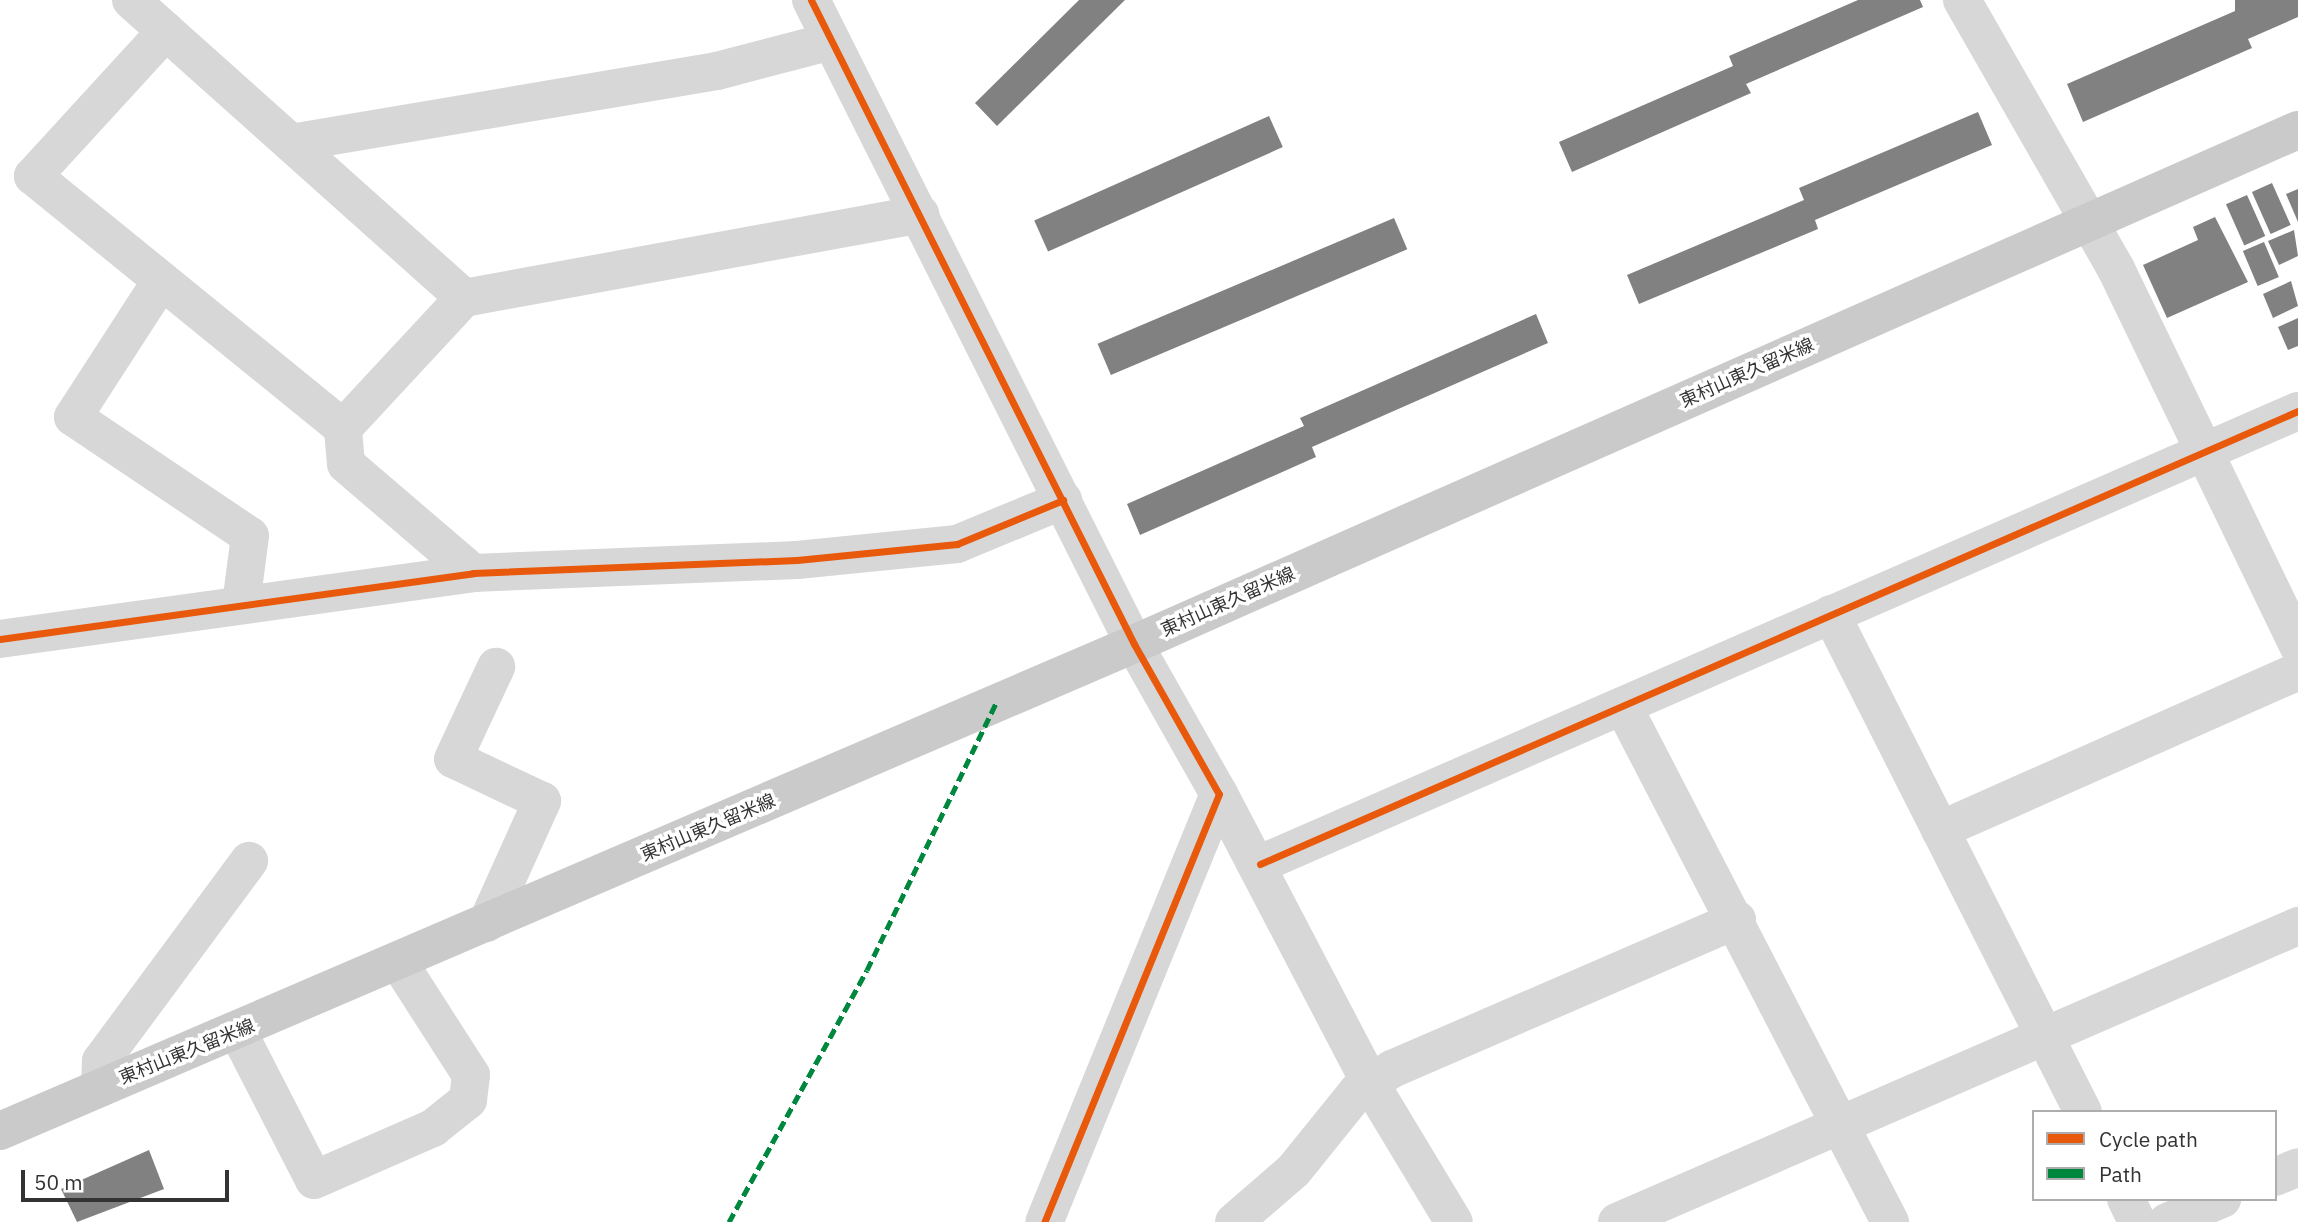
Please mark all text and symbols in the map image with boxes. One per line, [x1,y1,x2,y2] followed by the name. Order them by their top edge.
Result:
[1677,334,1817,412] street label: 東村山東久留米線
[1158,563,1298,641] street label: 東村山東久留米線
[638,790,778,866] street label: 東村山東久留米線
[116,1015,258,1089] street label: 東村山東久留米線
[2032,1110,2277,1201] legend
[2099,1125,2198,1153] text: Cycle path
[24,1156,233,1200] scale bar
[2099,1160,2142,1188] text: Path
[34,1168,83,1196] text: 50 m

